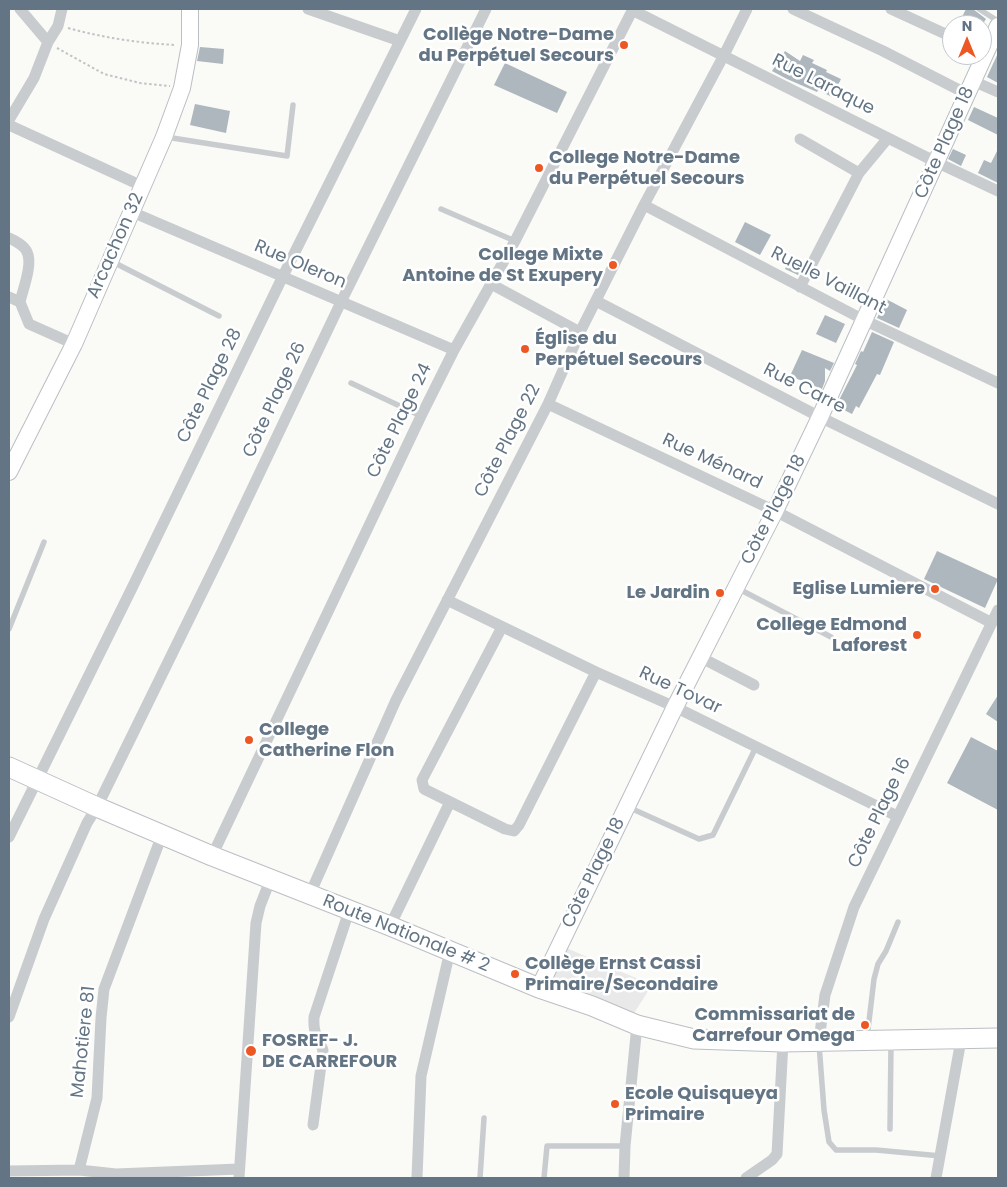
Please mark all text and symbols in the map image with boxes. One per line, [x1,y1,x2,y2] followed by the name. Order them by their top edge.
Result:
[942,15,992,65] north arrow
[962,16,972,36] text: N
[418,24,614,66] place label: Collège Notre-Dame du Perpétuel Secours
[618,39,630,51] marker: Collège Notre-Dame du Perpétuel Secours
[768,50,878,120] street label: Rue Laraque
[911,84,979,202] street label: Côte Plage 18
[549,147,745,190] place label: College Notre-Dame du Perpétuel Secours
[533,162,545,174] marker: College Notre-Dame du Perpétuel Secours
[83,190,149,302] street label: Arcachon 32
[251,236,349,294] street label: Rue Oleron
[767,243,889,319] street label: Ruelle Vaillant
[402,244,603,286] place label: College Mixte Antoine de St Exupery
[607,259,619,271] marker: College Mixte Antoine de St Exupery
[173,325,247,447] street label: Côte Plage 28
[535,328,702,370] place label: Église du Perpétuel Secours
[239,339,311,461] street label: Côte Plage 26
[519,343,531,355] marker: Église du Perpétuel Secours
[759,359,849,419] street label: Rue Carre
[363,360,437,482] street label: Côte Plage 24
[470,381,546,501] street label: Côte Plage 22
[659,429,765,495] street label: Rue Ménard
[737,452,811,568] street label: Côte Plage 18
[793,578,925,600] place label: Eglise Lumiere
[627,582,710,604] place label: Le Jardin
[929,583,941,595] marker: Eglise Lumiere
[714,587,726,599] marker: Le Jardin
[756,614,907,656] place label: College Edmond Laforest
[911,629,923,641] marker: College Edmond Laforest
[635,662,725,720] street label: Rue Tovar
[259,719,394,762] place label: College Catherine Flon
[243,734,255,746] marker: College Catherine Flon
[844,754,916,872] street label: Côte Plage 16
[558,814,630,932] street label: Côte Plage 18
[319,891,493,977] street label: Route Nationale # 2
[525,953,718,996] place label: Collège Ernst Cassi Primaire/Secondaire
[509,968,521,980] marker: Collège Ernst Cassi Primaire/Secondaire
[67,985,101,1099] street label: Mahotiere 81
[692,1004,855,1046] place label: Commissariat de Carrefour Omega
[859,1019,871,1031] marker: Commissariat de Carrefour Omega
[262,1030,397,1072] place label: FOSREF- J. DE CARREFOUR
[244,1044,258,1058] marker: FOSREF- J. DE CARREFOUR
[625,1083,778,1126] place label: Ecole Quisqueya Primaire
[609,1098,621,1110] marker: Ecole Quisqueya Primaire

